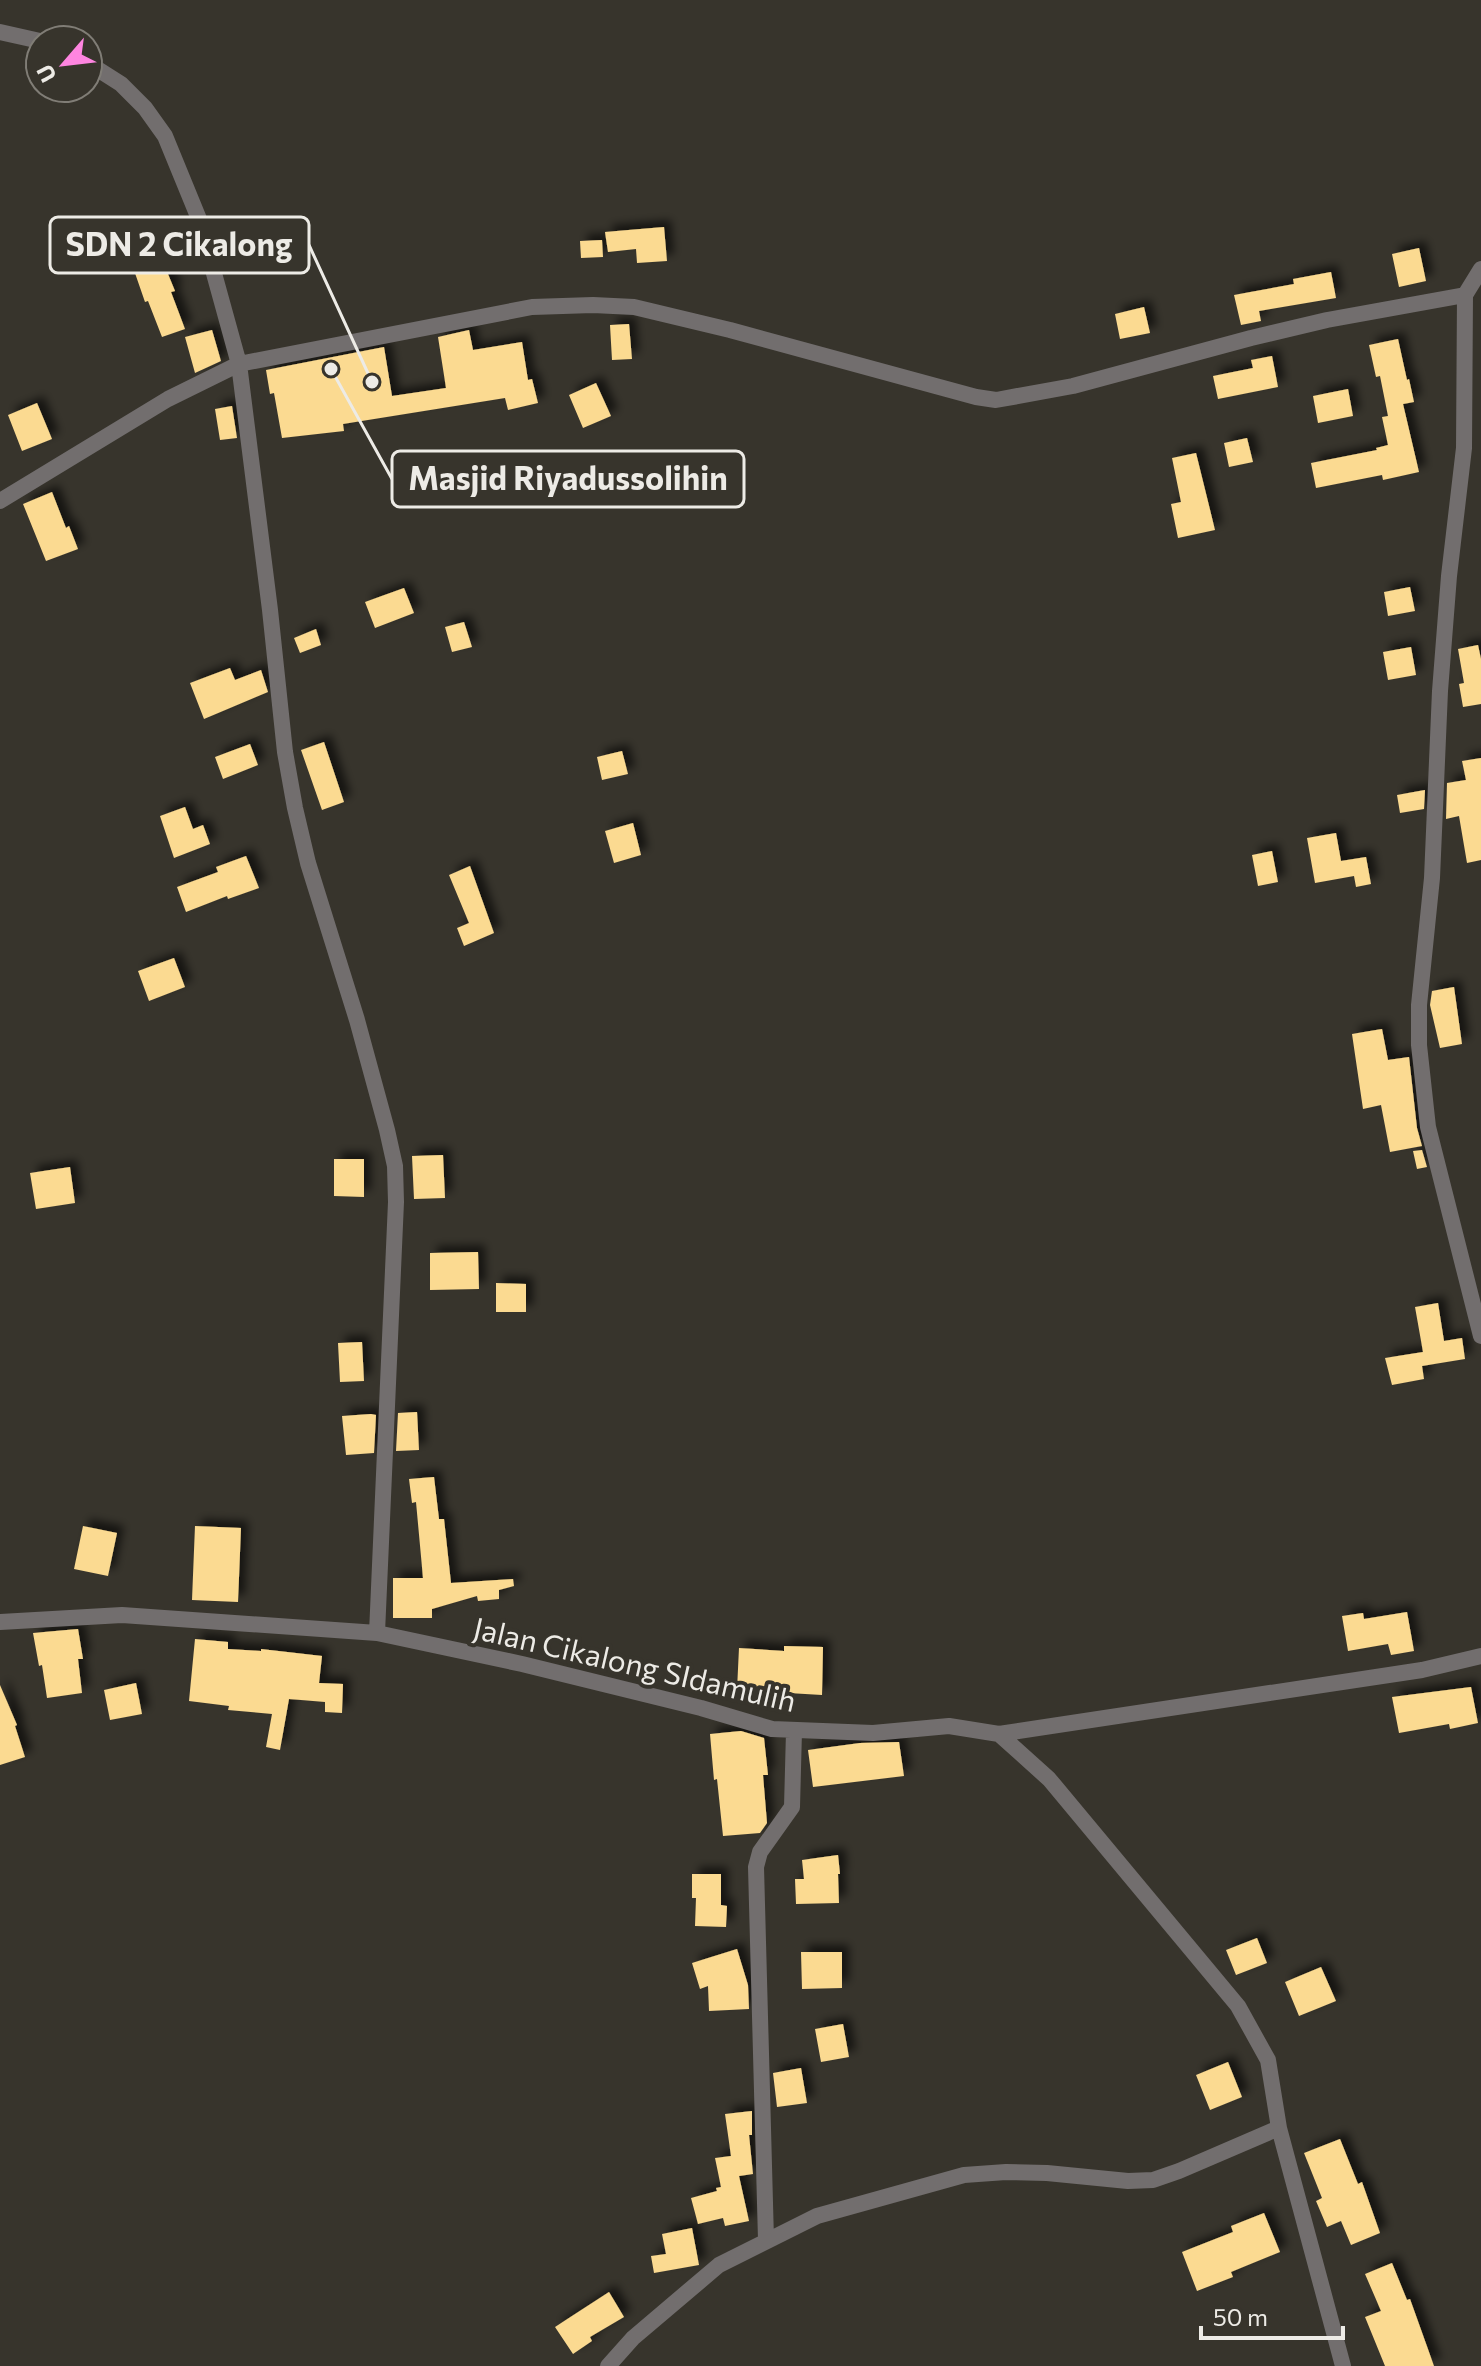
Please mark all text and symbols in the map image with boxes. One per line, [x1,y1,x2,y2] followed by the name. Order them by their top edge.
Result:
[24,24,104,104] north arrow
[30,60,62,87] text: U
[50,217,309,273] callout: SDN 2 Cikalong
[65,223,293,263] text: SDN 2 Cikalong
[392,451,744,507] callout: Masjid Riyadussolihin
[408,457,728,497] text: Masjid Riyadussolihin
[470,1608,800,1718] street label: Jalan Cikalong SIdamulih
[1201,2290,1343,2340] scale bar
[1213,2302,1268,2331] text: 50 m

